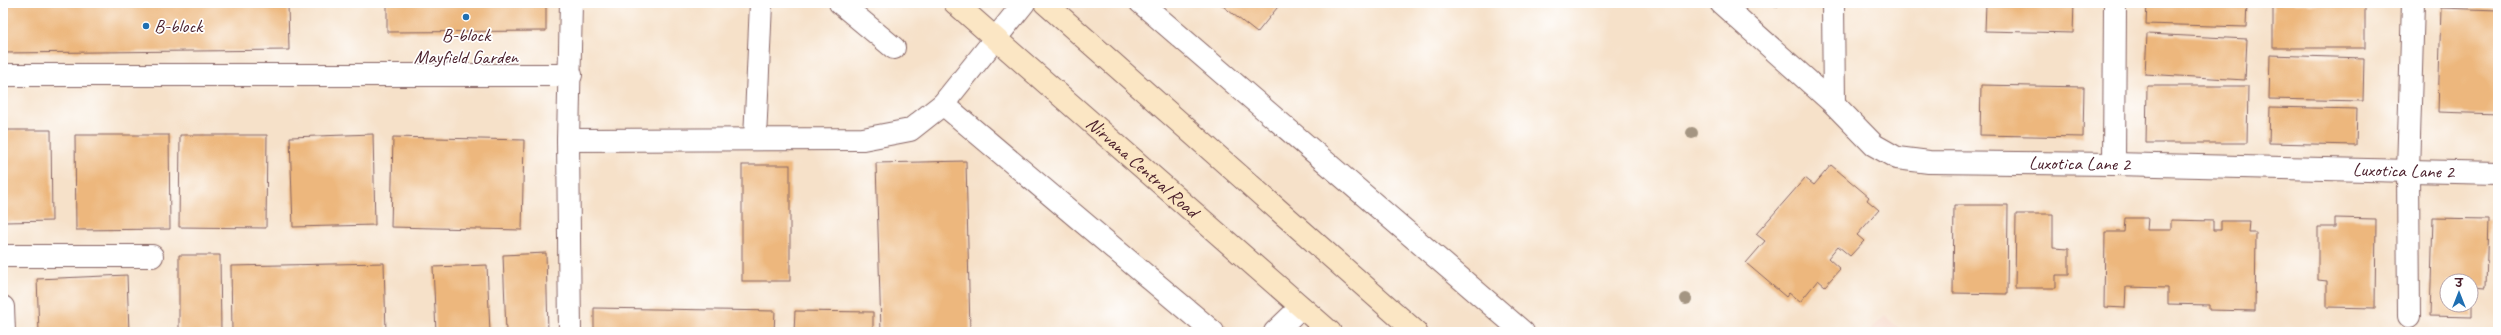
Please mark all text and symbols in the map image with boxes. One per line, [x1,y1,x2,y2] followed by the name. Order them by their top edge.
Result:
[461,12,471,22] marker: B-block Mayfield Garden
[154,14,204,38] place label: B-block
[141,21,151,31] marker: B-block
[414,23,520,69] place label: B-block Mayfield Garden
[1081,111,1206,225] street label: Nirvana Central Road
[2029,151,2132,176] street label: Luxotica Lane 2
[2352,158,2456,184] street label: Luxotica Lane 2
[2439,273,2479,313] north arrow
[2454,276,2464,290] text: उ

